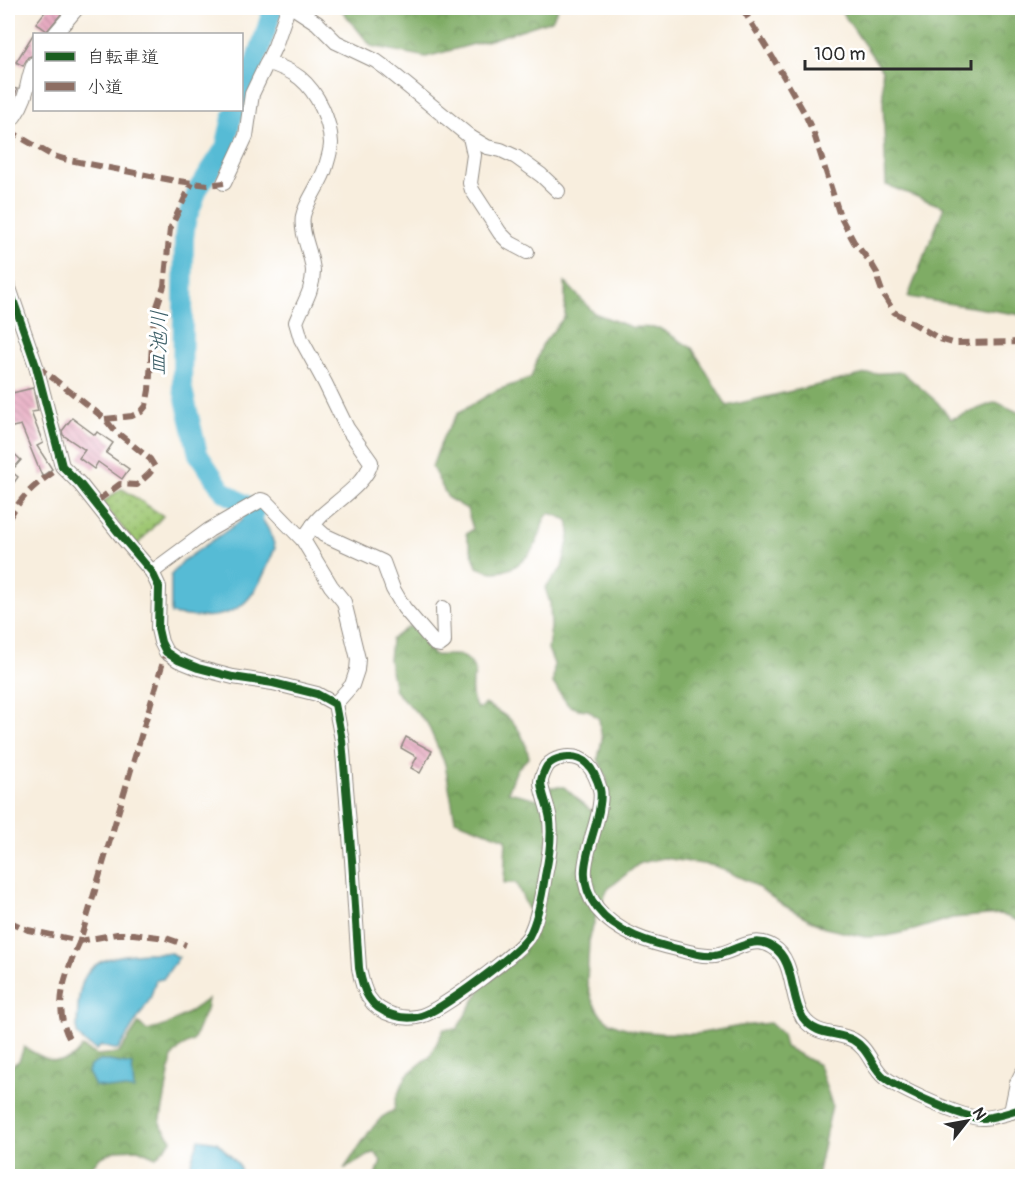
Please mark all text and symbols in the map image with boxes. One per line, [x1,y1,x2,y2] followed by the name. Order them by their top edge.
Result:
[33,33,243,111] legend
[805,33,972,71] scale bar
[814,43,866,66] text: 100 m
[87,46,159,69] text: 自転車道
[87,76,123,99] text: 小道
[144,310,174,376] water label: 皿池川
[937,1091,997,1151] north arrow
[968,1104,990,1124] text: N

